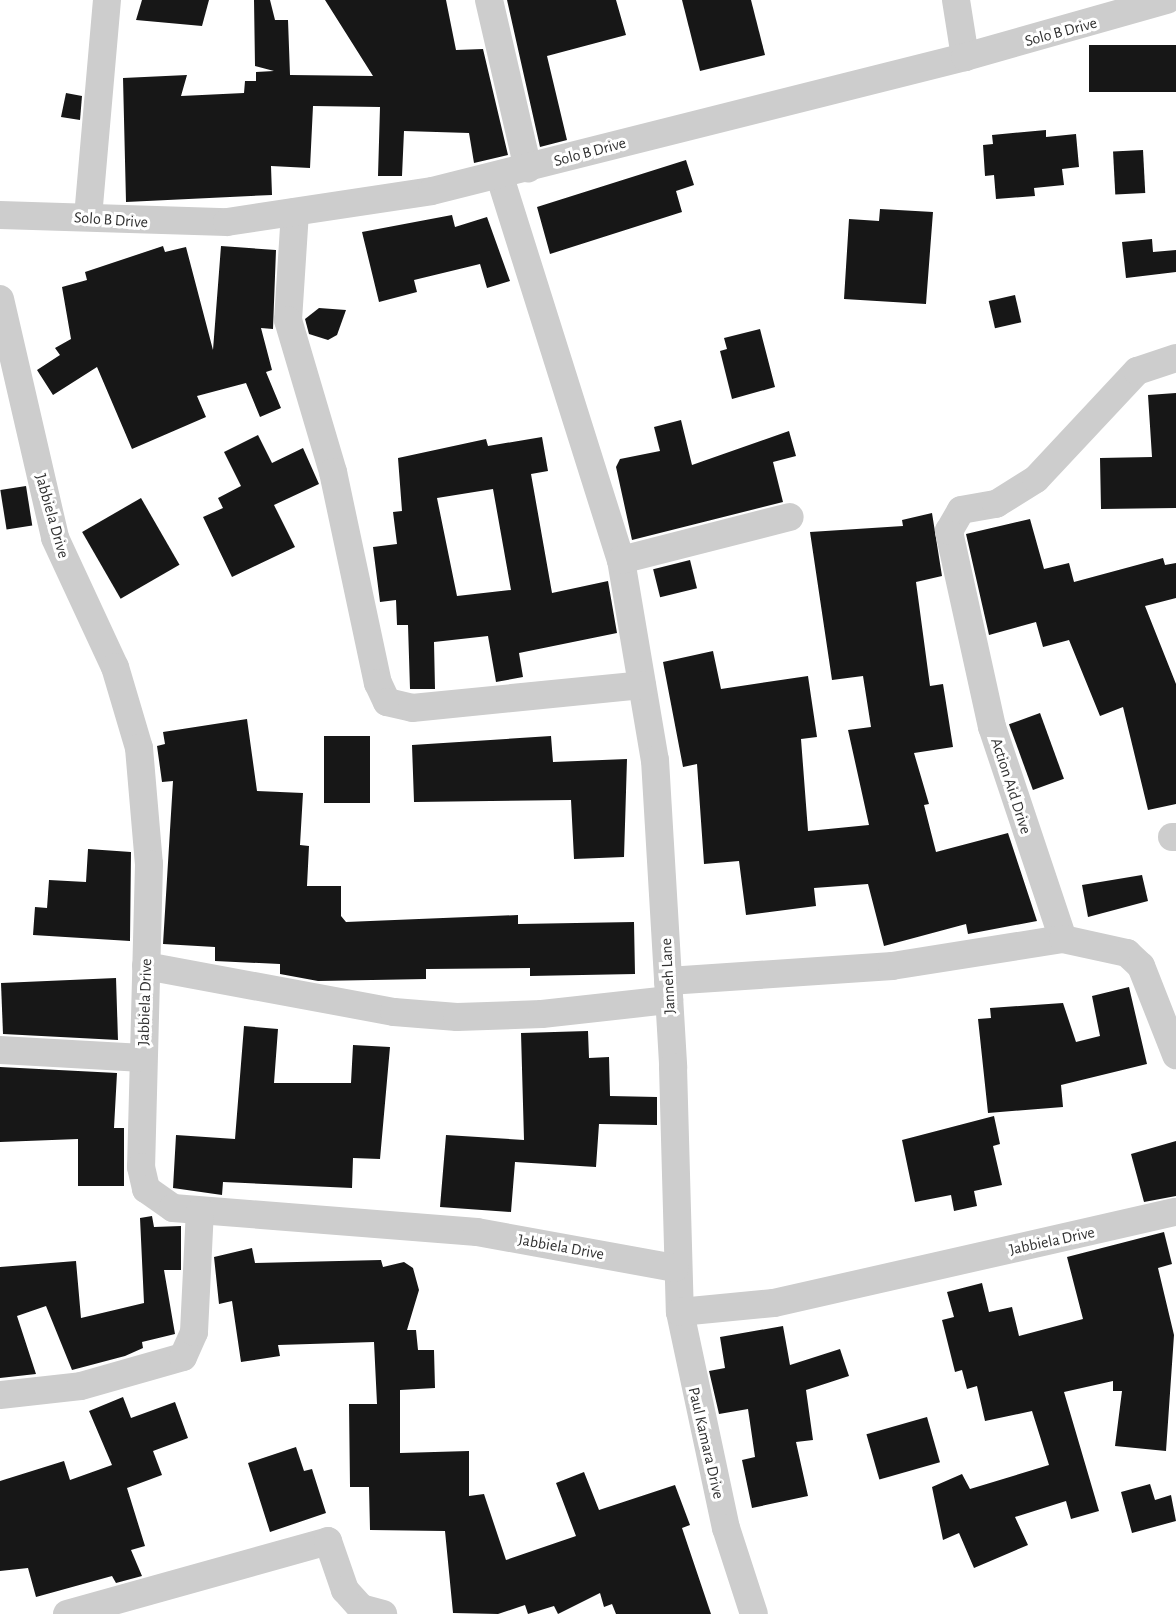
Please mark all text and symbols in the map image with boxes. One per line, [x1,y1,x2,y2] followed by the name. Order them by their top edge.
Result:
[1023,13,1099,51] street label: Solo B Drive
[552,133,628,171] street label: Solo B Drive
[73,208,149,232] street label: Solo B Drive
[31,472,73,560] street label: Jabbiela Drive
[986,735,1036,837] street label: Action Aid Drive
[656,938,680,1014] street label: Janneh Lane
[134,958,156,1046] street label: Jabbiela Drive
[1007,1223,1097,1259] street label: Jabbiela Drive
[516,1230,606,1264] street label: Jabbiela Drive
[684,1385,728,1501] street label: Paul Kamara Drive

